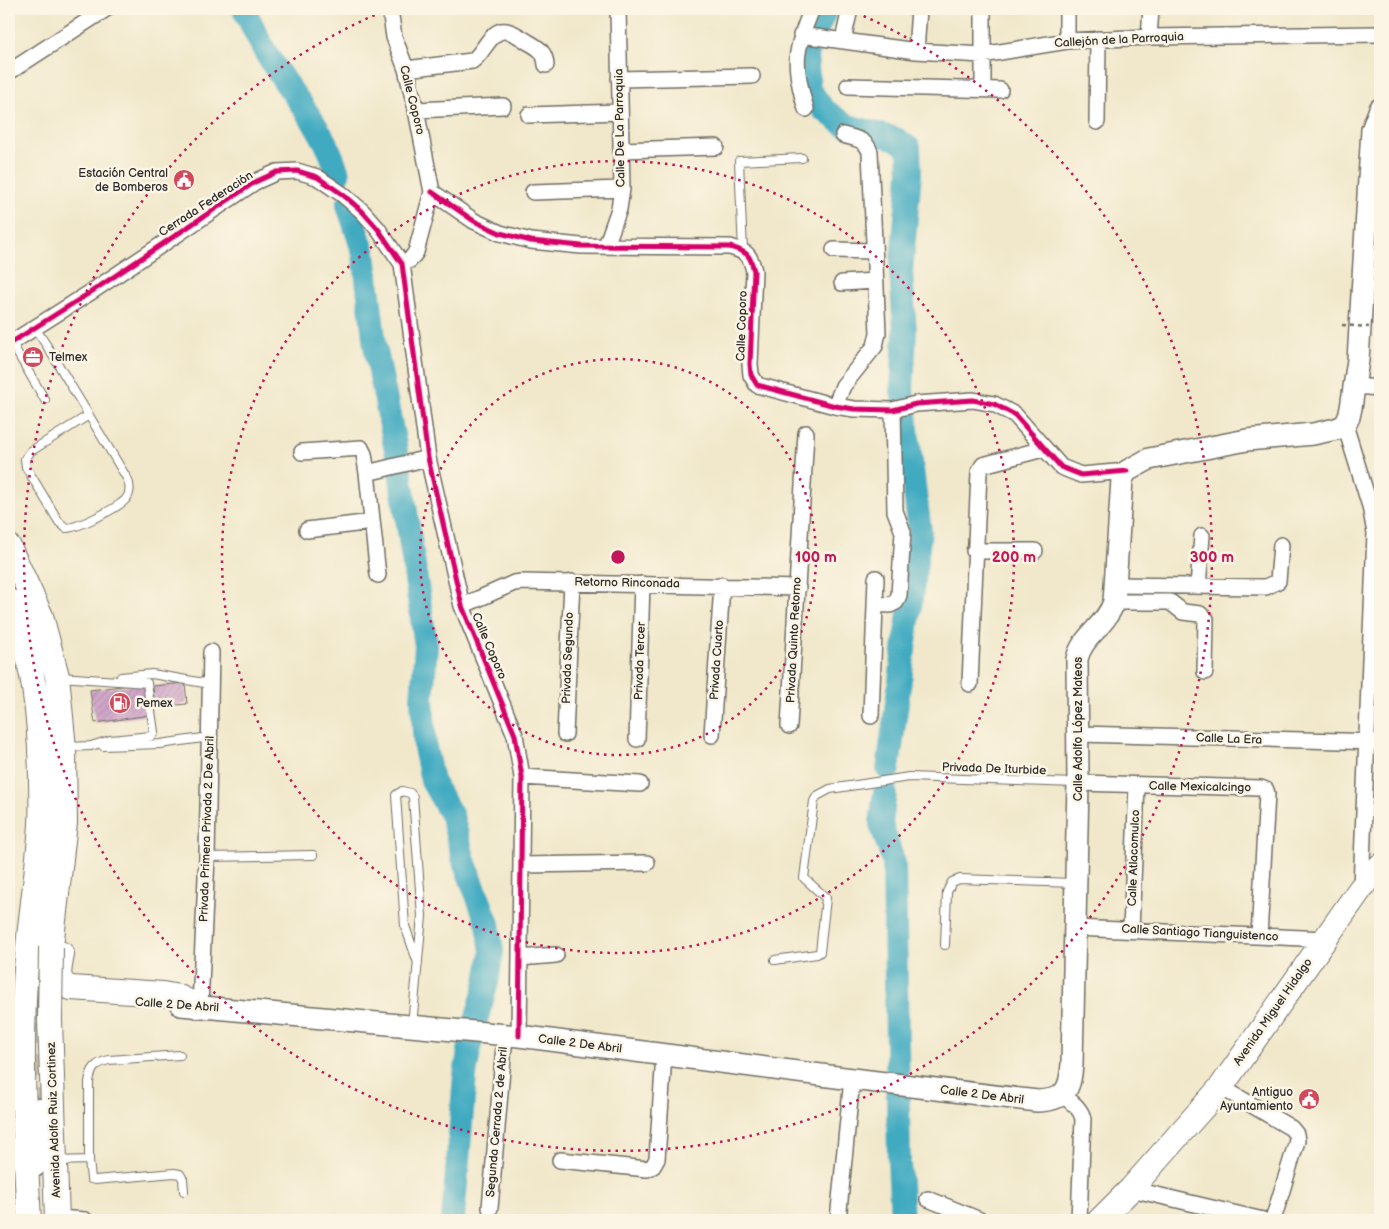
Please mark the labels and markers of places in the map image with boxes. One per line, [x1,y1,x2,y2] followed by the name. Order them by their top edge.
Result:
[78,166,168,195] place label: Estación Central de Bomberos
[172,168,196,192] public building icon: Estación Central de Bomberos
[21,345,45,369] office icon: Telmex
[49,350,88,365] place label: Telmex
[609,548,627,566] centre of rings
[108,691,132,715] fuel station icon: Pemex
[136,696,173,711] place label: Pemex
[1220,1085,1293,1114] place label: Antiguo Ayuntamiento
[1297,1087,1321,1111] public building icon: Antiguo Ayuntamiento

